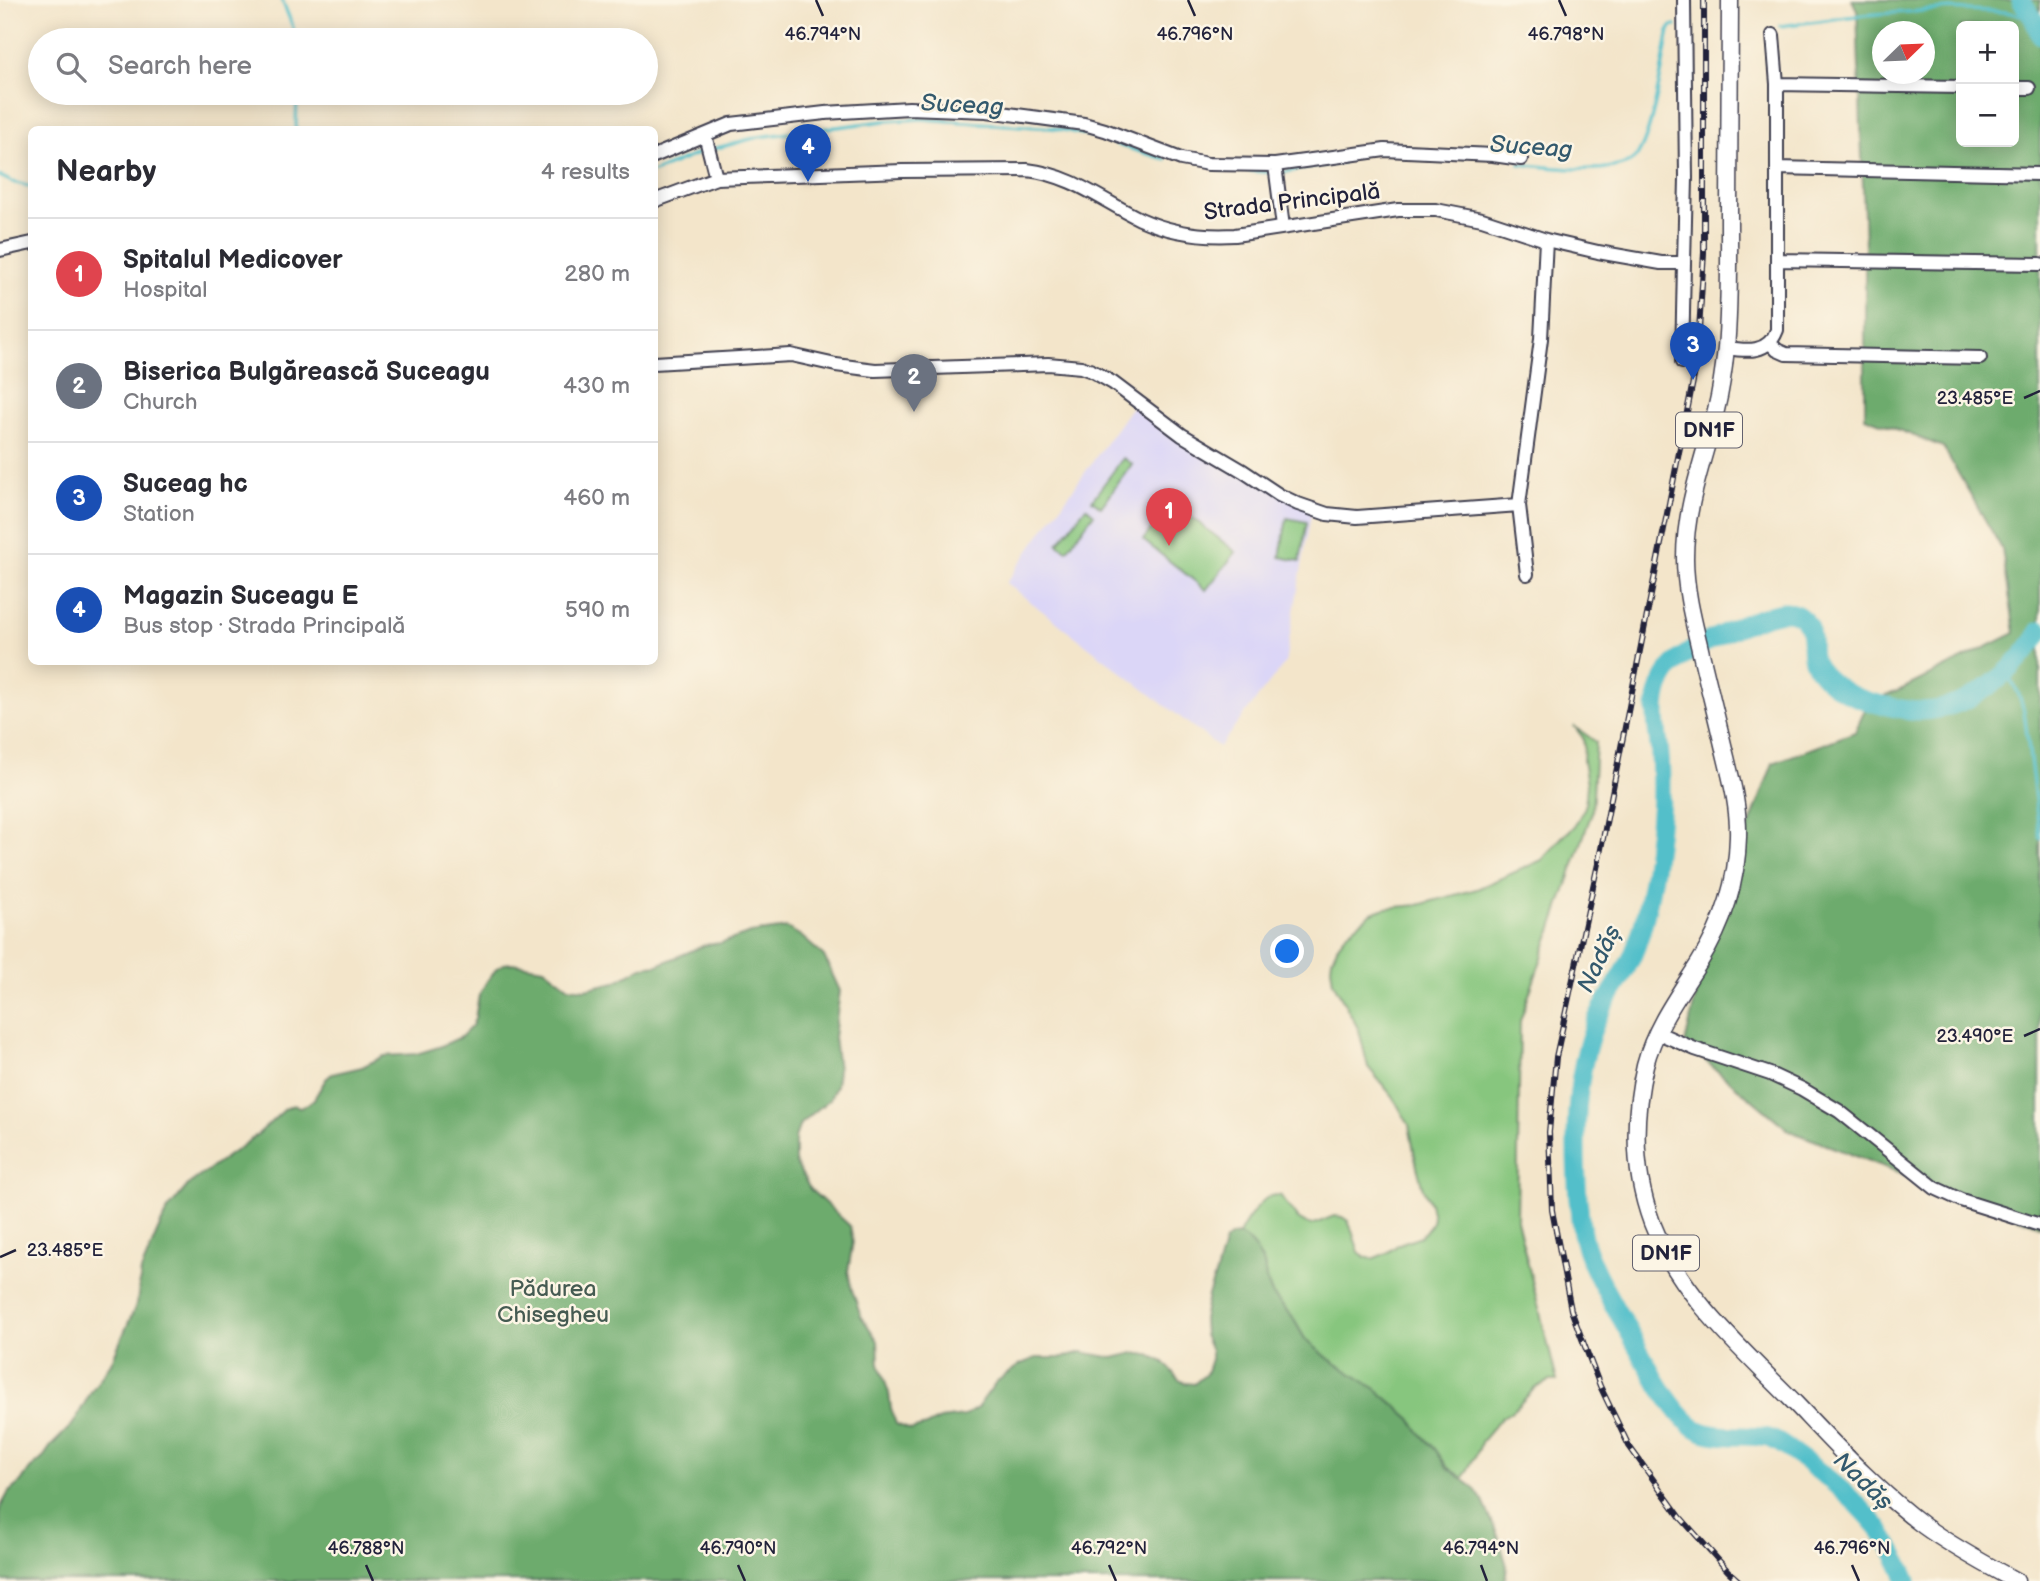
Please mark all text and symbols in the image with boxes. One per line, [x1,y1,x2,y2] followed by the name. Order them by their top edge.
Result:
[1872,21,1935,84] north arrow
[1956,21,2019,147] map controls
[1956,21,2019,84] button: +
[785,24,861,45] text: 46.794°N
[1156,24,1234,45] text: 46.796°N
[1527,24,1605,45] text: 46.798°N
[28,28,658,105] search box
[52,48,90,86] icon: search
[108,51,252,82] text: Search here
[1956,84,2019,147] button: −
[920,88,1005,122] water label: Suceag
[785,124,831,182] pin: 4
[1489,130,1574,164] water label: Suceag
[56,154,156,190] text: Nearby
[541,158,630,186] text: 4 results
[1202,177,1382,227] street label: Strada Principală
[123,245,343,276] text: Spitalul Medicover
[74,260,84,288] text: 1
[564,260,630,288] text: 280 m
[123,276,208,304] text: Hospital
[1670,322,1716,380] pin: 3
[891,354,937,412] pin: 2
[123,357,490,388] text: Biserica Bulgărească Suceagu
[72,372,86,400] text: 2
[563,372,630,400] text: 430 m
[123,388,198,416] text: Church
[1937,388,2013,409] text: 23.485°E
[1676,412,1742,448] road number: DN1F
[123,469,248,500] text: Suceag hc
[72,484,86,512] text: 3
[563,484,630,512] text: 460 m
[1146,488,1192,546] pin: 1
[123,500,195,528] text: Station
[123,581,358,612] text: Magazin Suceagu E
[72,596,86,624] text: 4
[565,596,630,624] text: 590 m
[123,612,405,640] text: Bus stop · Strada Principală
[1571,921,1627,997] water label: Nadăș
[1270,934,1304,968] your location
[1937,1026,2014,1047] text: 23.490°E
[1633,1236,1699,1270] road number: DN1F
[27,1240,103,1261] text: 23.485°E
[497,1275,609,1329] park label: Pădurea Chisegheu
[1827,1446,1899,1516] water label: Nadăș
[327,1538,405,1559] text: 46.788°N
[699,1538,777,1559] text: 46.790°N
[1071,1538,1147,1559] text: 46.792°N
[1443,1538,1519,1559] text: 46.794°N
[1813,1538,1891,1559] text: 46.796°N

